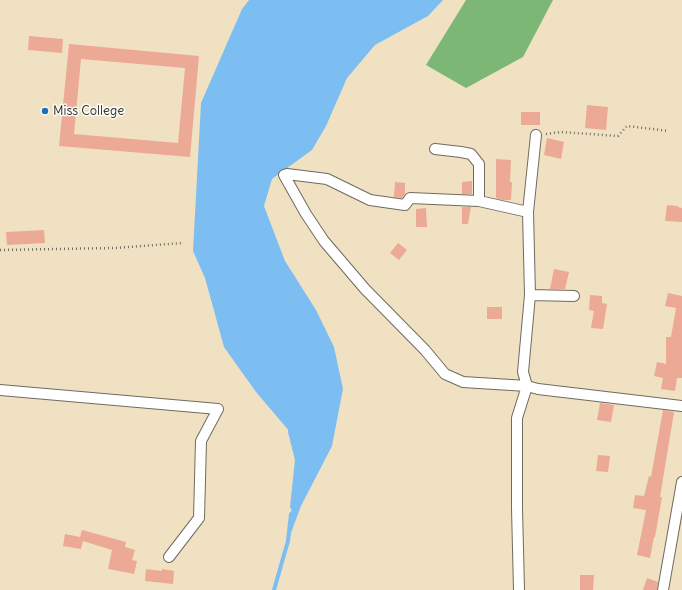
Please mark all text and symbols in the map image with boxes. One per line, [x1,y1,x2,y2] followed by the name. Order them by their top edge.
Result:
[53,103,124,119] place label: Miss College
[40,106,50,116] marker: Miss College

